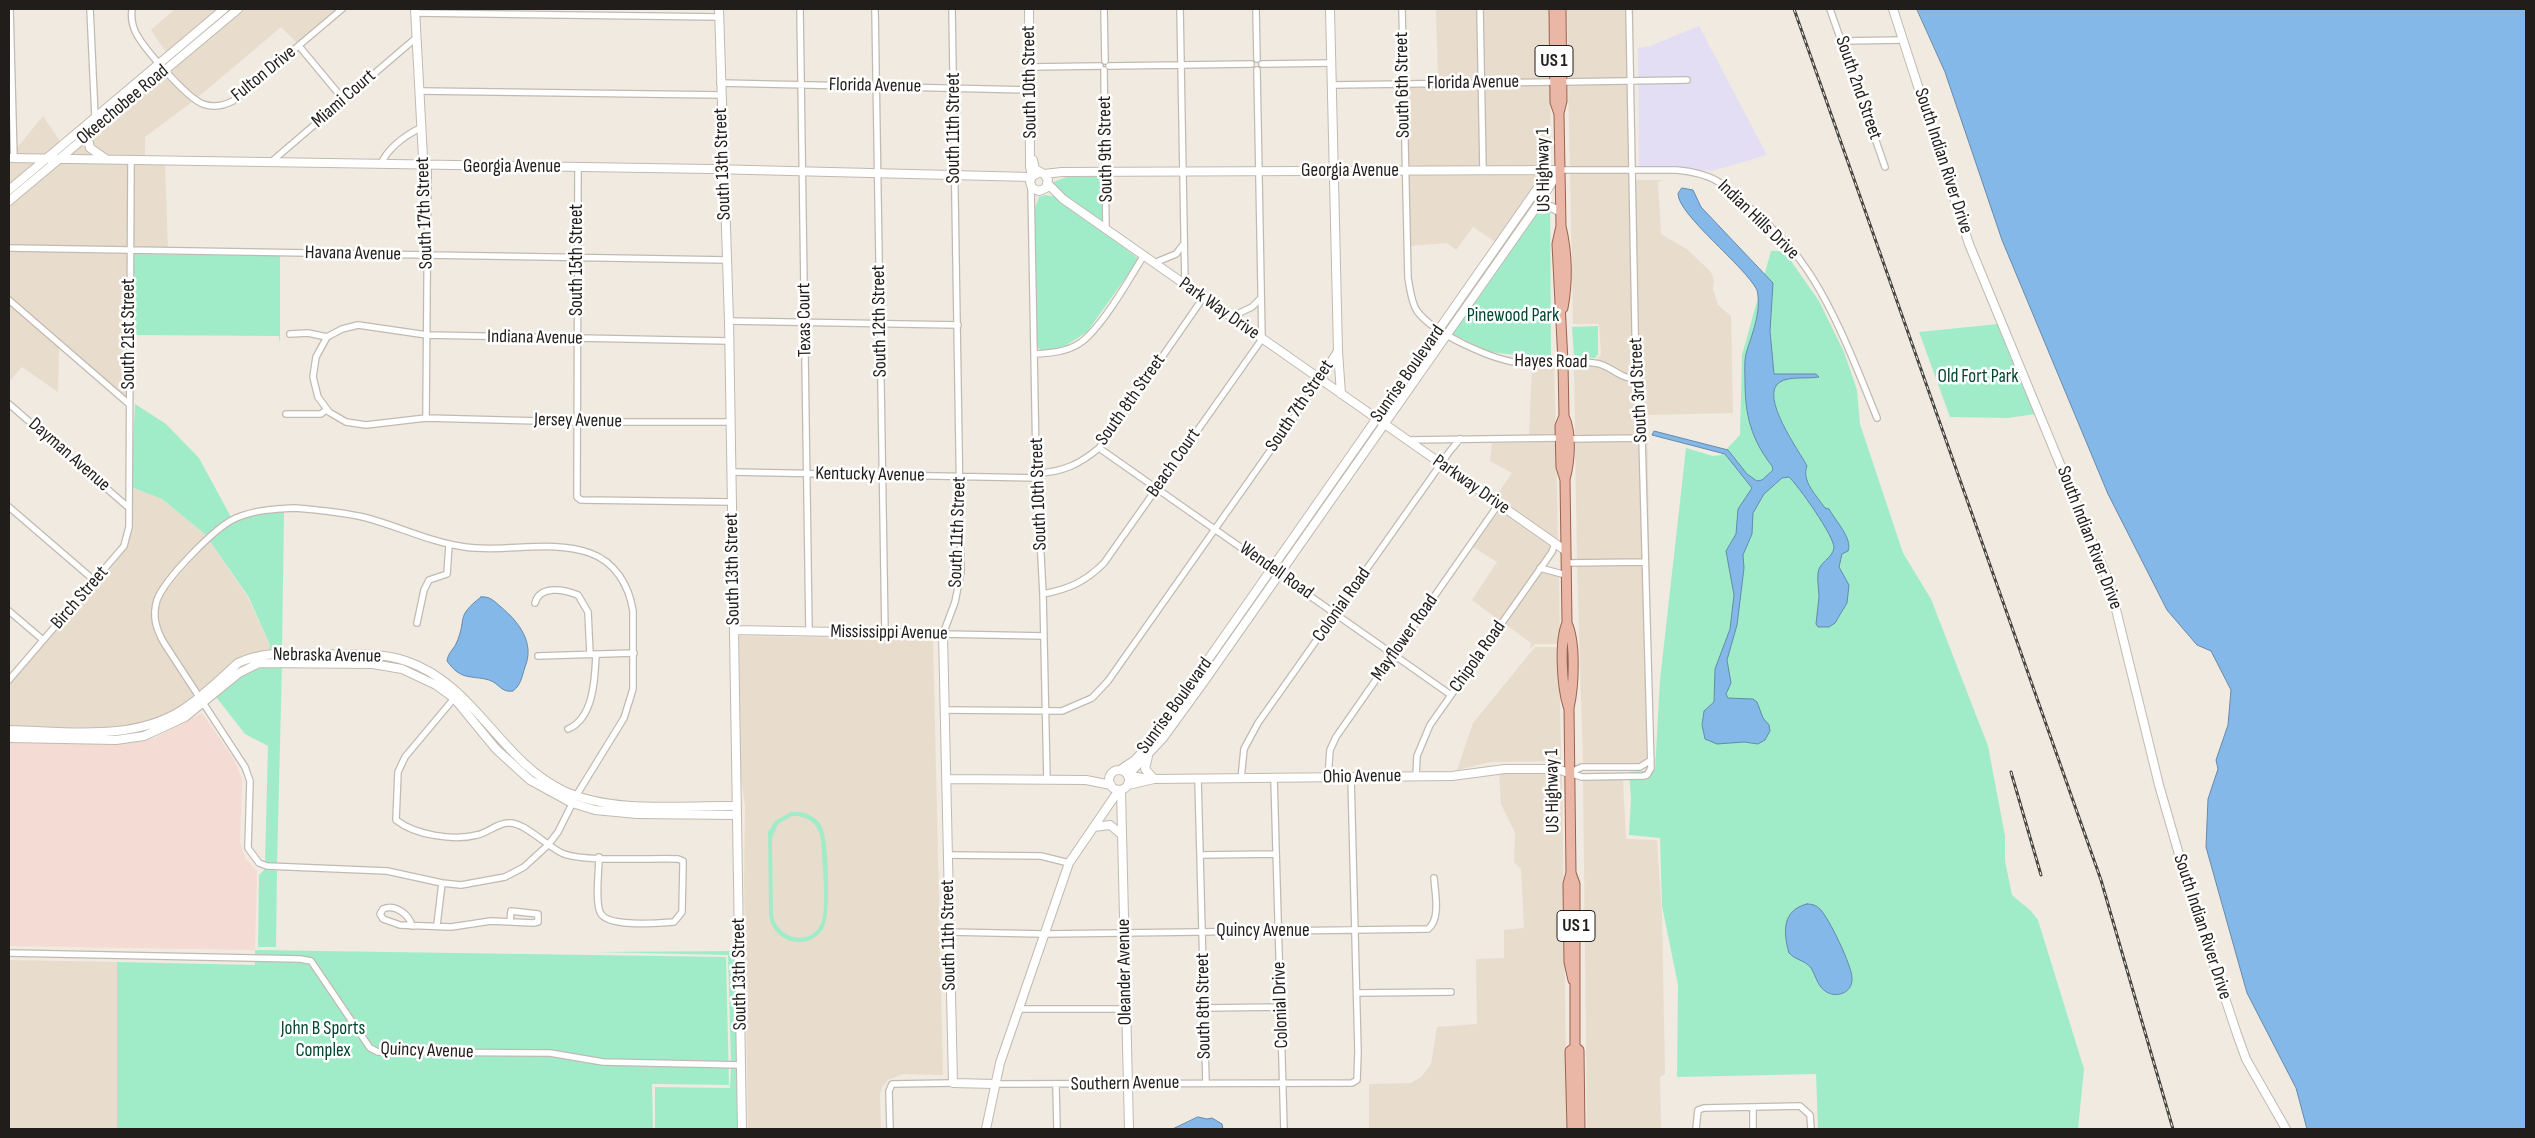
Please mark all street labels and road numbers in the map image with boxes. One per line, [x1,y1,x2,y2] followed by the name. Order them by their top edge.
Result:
[1018,25,1042,139] street label: South 10th Street
[1391,32,1415,138] street label: South 6th Street
[1830,33,1886,143] street label: South 2nd Street
[227,41,301,107] street label: Fulton Drive
[1535,46,1573,76] road number: US 1
[72,60,174,150] street label: Okeechobee Road
[307,65,381,133] street label: Miami Court
[1427,71,1519,95] street label: Florida Avenue
[943,72,965,184] street label: South 11th Street
[829,74,921,98] street label: Florida Avenue
[1909,85,1977,237] street label: South Indian River Drive
[1094,96,1118,202] street label: South 9th Street
[710,107,736,221] street label: South 13th Street
[1532,128,1556,212] street label: US Highway 1
[412,156,438,270] street label: South 17th Street
[463,156,561,178] street label: Georgia Avenue
[1301,160,1399,182] street label: Georgia Avenue
[1712,175,1804,265] street label: Indian Hills Drive
[566,204,588,316] street label: South 15th Street
[305,242,401,266] street label: Havana Avenue
[868,264,892,378] street label: South 12th Street
[1174,273,1264,345] street label: Park Way Drive
[118,278,140,390] street label: South 21st Street
[793,283,817,357] street label: Texas Court
[1366,321,1450,427] street label: Sunrise Boulevard
[487,326,583,350] street label: Indiana Avenue
[1625,337,1653,443] street label: South 3rd Street
[1091,350,1171,450] street label: South 8th Street
[1514,350,1588,374] street label: Hayes Road
[1261,356,1339,456] street label: South 7th Street
[534,409,622,433] street label: Jersey Avenue
[23,413,115,497] street label: Dayman Avenue
[1142,424,1206,502] street label: Beach Court
[1026,437,1052,551] street label: South 10th Street
[1428,450,1514,520] street label: Parkway Drive
[815,463,925,487] street label: Kentucky Avenue
[2051,463,2127,613] street label: South Indian River Drive
[945,476,971,588] street label: South 11th Street
[721,513,745,625] street label: South 13th Street
[1235,537,1317,605] street label: Wendell Road
[46,562,114,634] street label: Birch Street
[1308,563,1376,647] street label: Colonial Road
[1367,590,1443,686] street label: Mayflower Road
[1445,617,1511,697] street label: Chipola Road
[830,621,948,645] street label: Mississippi Avenue
[273,644,381,668] street label: Nebraska Avenue
[1132,653,1218,759] street label: Sunrise Boulevard
[1541,749,1565,833] street label: US Highway 1
[1323,765,1401,789] street label: Ohio Avenue
[2168,851,2236,1003] street label: South Indian River Drive
[937,879,961,991] street label: South 11th Street
[1557,910,1595,941] road number: US 1
[728,918,752,1030] street label: South 13th Street
[1113,919,1137,1025] street label: Oleander Avenue
[1216,920,1310,942] street label: Quincy Avenue
[1192,953,1216,1059] street label: South 8th Street
[1268,961,1294,1049] street label: Colonial Drive
[380,1038,474,1064] street label: Quincy Avenue
[1071,1072,1179,1096] street label: Southern Avenue

